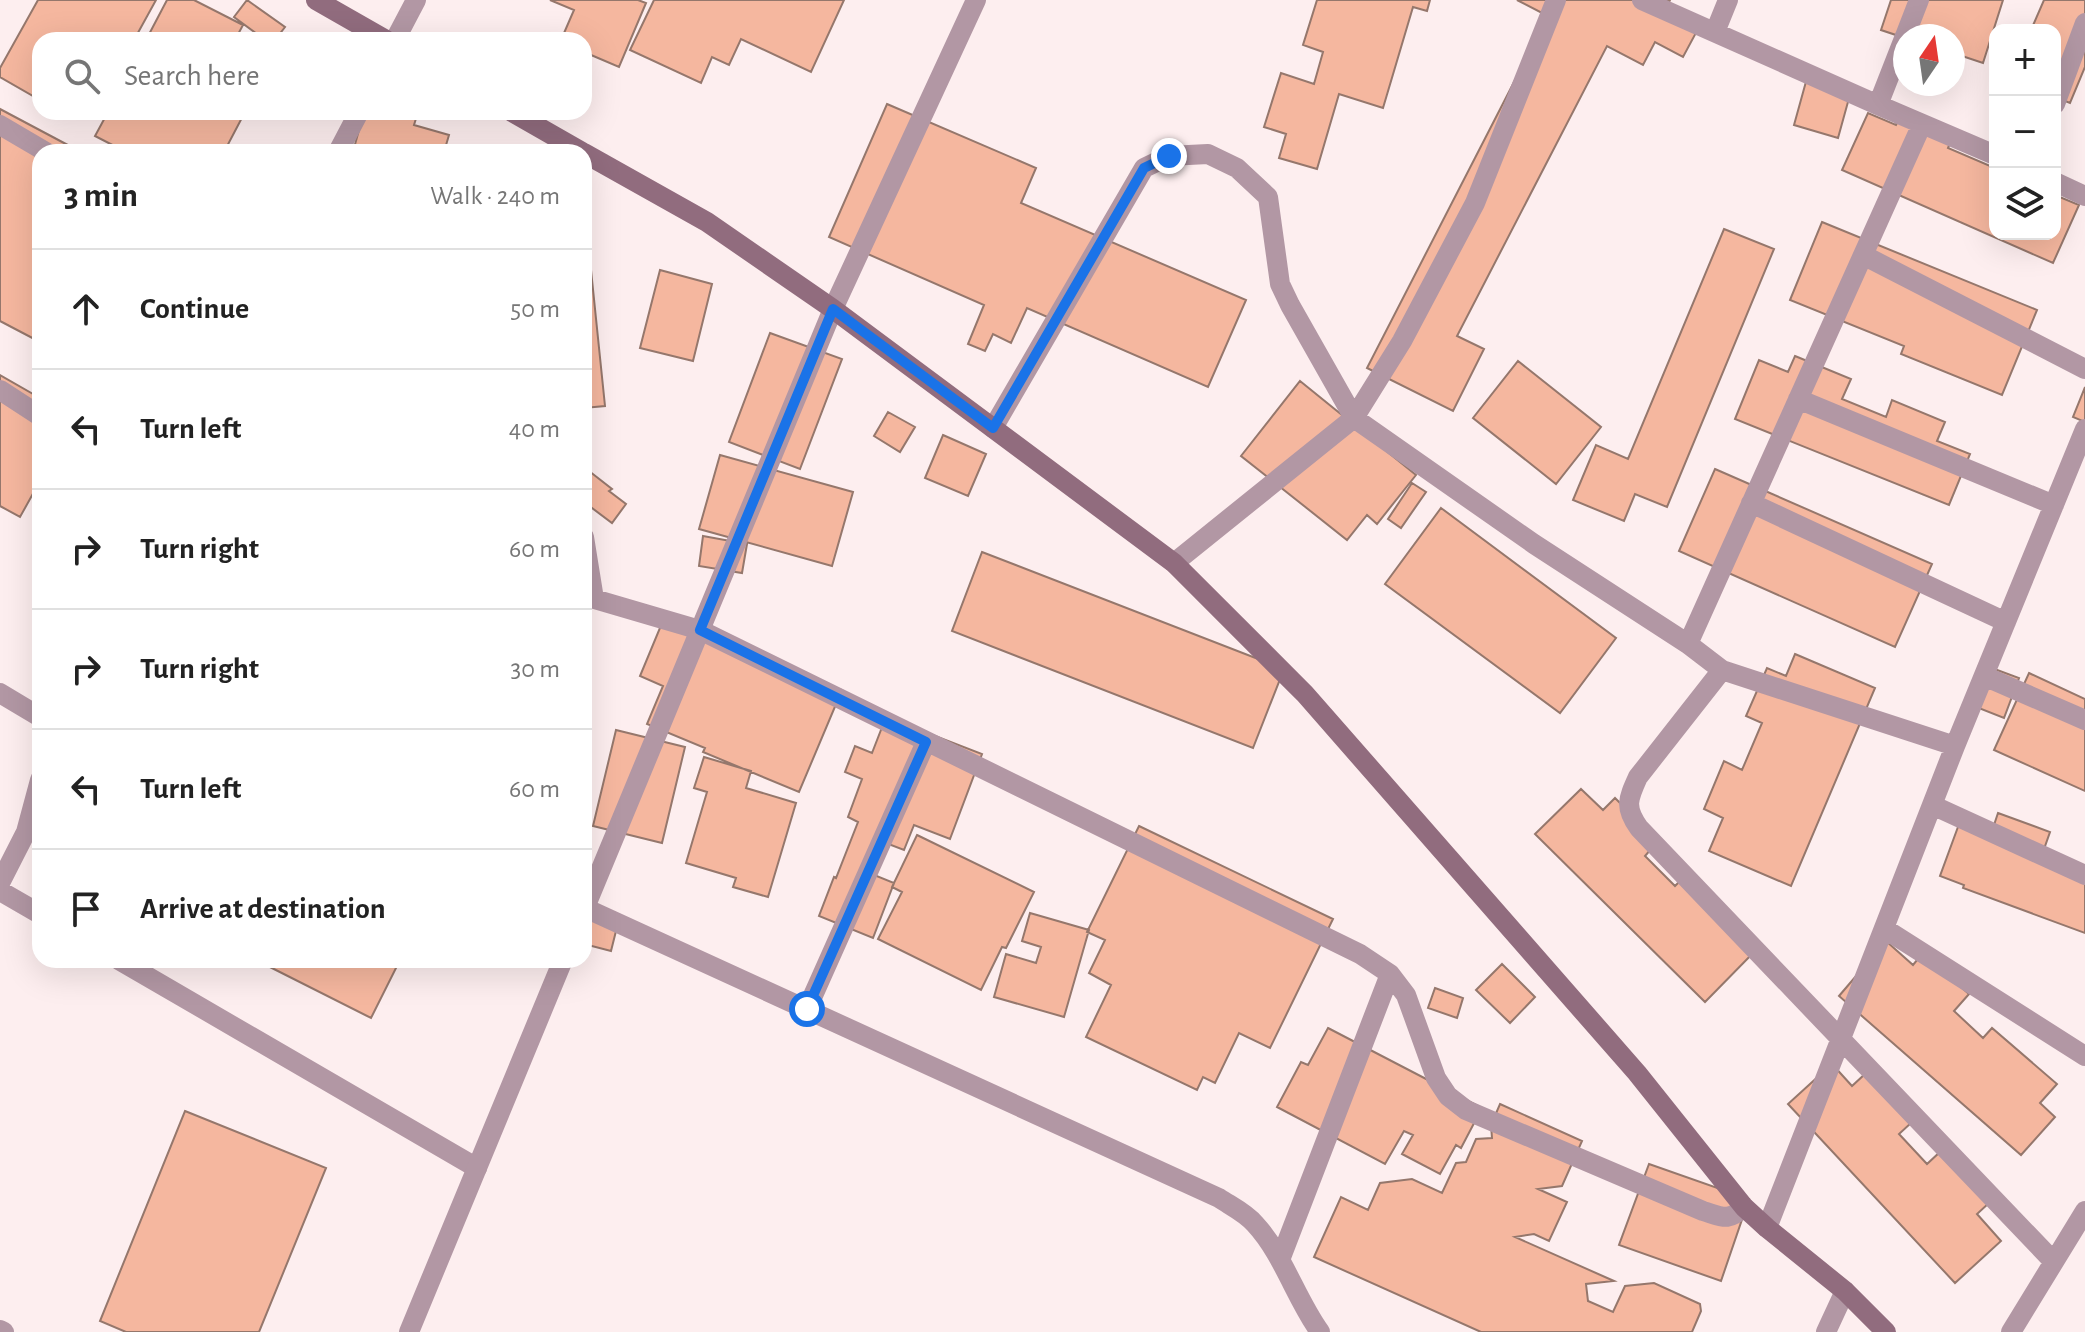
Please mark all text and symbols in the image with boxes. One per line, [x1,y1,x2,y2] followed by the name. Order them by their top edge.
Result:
[1893,24,1965,96] north arrow
[1989,24,2061,240] map controls
[1989,24,2061,96] button: +
[32,32,592,120] search box
[60,54,104,98] icon: search
[124,61,260,91] text: Search here
[1989,96,2061,168] button: −
[1151,138,1187,174] route end
[1989,168,2061,240] button: layers
[64,179,138,213] text: 3 min
[430,183,560,209] text: Walk · 240 m
[64,287,108,331] icon: ahead
[140,294,249,324] text: Continue
[510,296,560,322] text: 50 m
[64,407,108,451] icon: left
[140,414,241,444] text: Turn left
[509,416,560,442] text: 40 m
[64,527,108,571] icon: right
[140,534,259,564] text: Turn right
[509,536,560,562] text: 60 m
[64,647,108,691] icon: right
[140,654,259,684] text: Turn right
[510,656,560,682] text: 30 m
[64,767,108,811] icon: left
[140,774,241,804] text: Turn left
[509,776,560,802] text: 60 m
[64,887,108,931] icon: arrive
[140,894,386,924] text: Arrive at destination
[789,991,825,1027] route start

